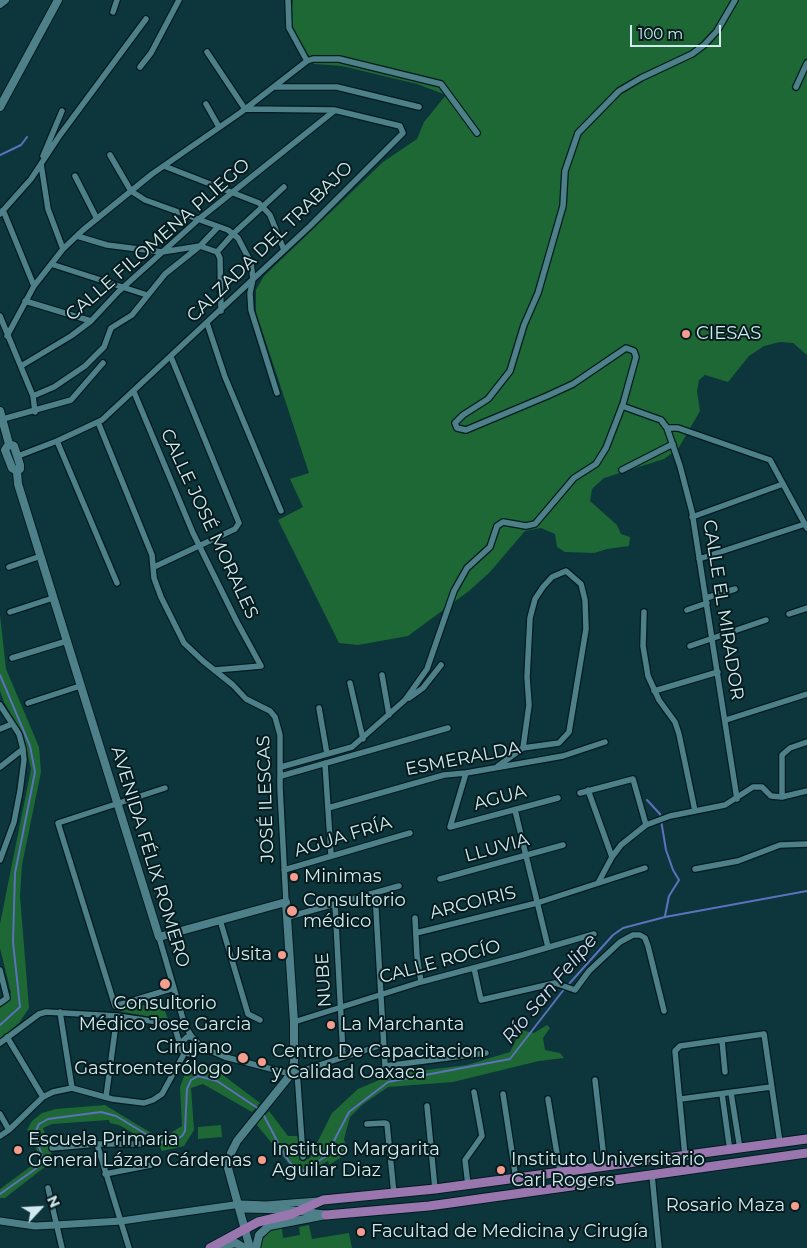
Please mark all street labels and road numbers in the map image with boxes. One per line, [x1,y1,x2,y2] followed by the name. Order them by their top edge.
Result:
[62,154,254,326] street label: CALLE FILOMENA PLIEGO
[183,157,357,327] street label: CALZADA DEL TRABAJO
[155,426,263,622] street label: CALLE JOSÉ MORALES
[698,518,748,702] street label: CALLE EL MIRADOR
[253,735,279,863] street label: JOSÉ ILESCAS
[404,737,522,781] street label: ESMERALDA
[106,744,194,970] street label: AVENIDA FÉLIX ROMERO
[471,781,529,815] street label: AGUA
[292,812,394,862] street label: AGUA FRÍA
[462,829,532,867] street label: LLUVIA
[428,882,518,924] street label: ARCOIRIS
[377,935,503,989] street label: CALLE ROCÍO
[312,952,336,1008] street label: NUBE

